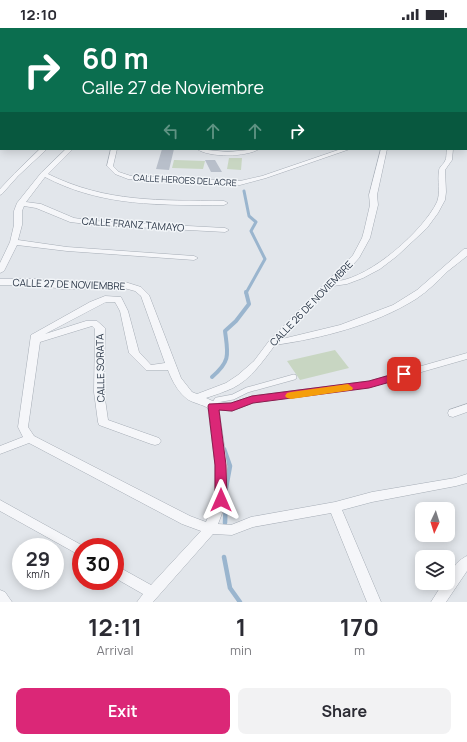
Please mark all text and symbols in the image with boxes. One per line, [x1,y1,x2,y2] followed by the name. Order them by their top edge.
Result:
[20,4,57,25] text: 12:10
[82,39,149,77] text: 60 m
[16,44,68,96] icon: right
[82,75,264,99] text: Calle 27 de Noviembre
[160,120,182,142] icon: left
[202,120,224,142] icon: ahead
[244,120,266,142] icon: ahead
[286,120,308,142] icon: right
[133,171,237,189] street label: CALLE HEROES DEL ACRE
[81,213,185,235] street label: CALLE FRANZ TAMAYO
[266,257,356,349] street label: CALLE 26 DE NOVIEMBRE
[12,275,126,293] street label: CALLE 27 DE NOVIEMBRE
[92,333,108,402] street label: CALLE SORATA
[387,357,421,391] pin
[393,363,415,385] icon: arrive
[200,479,242,521] position arrow
[415,502,455,542] north arrow
[415,502,455,590] map controls
[72,538,124,590] speed limit sign: 30
[26,545,50,572] text: 29
[415,550,455,590] button: layers
[26,567,50,581] text: km/h
[88,610,142,643] text: 12:11
[236,610,246,643] text: 1
[340,610,379,643] text: 170
[96,641,134,659] text: Arrival
[230,641,252,659] text: min
[354,641,365,659] text: m
[16,688,230,734] button: Exit
[238,688,451,734] button: Share

